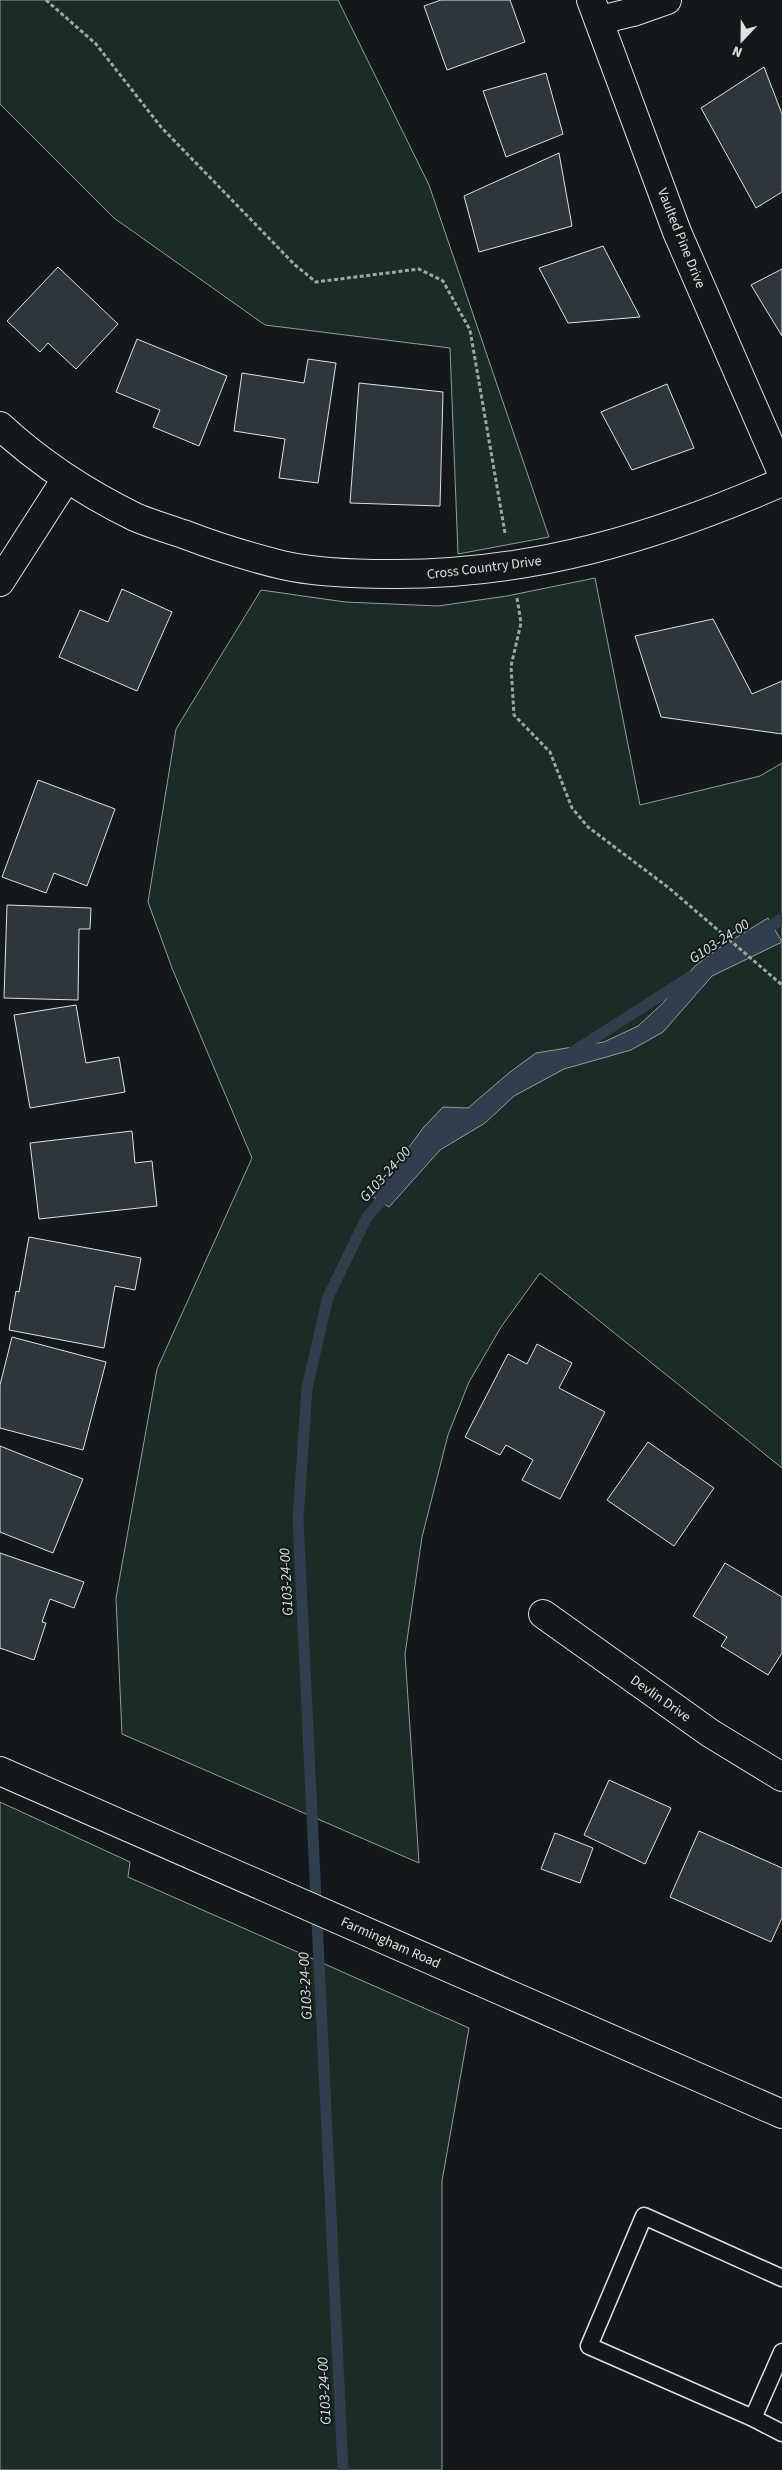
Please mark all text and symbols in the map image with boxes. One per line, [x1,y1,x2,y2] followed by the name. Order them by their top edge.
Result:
[717,15,767,65] north arrow
[729,40,746,62] text: N
[652,185,710,291] street label: Vaulted Pine Drive
[426,551,543,585] street label: Cross Country Drive
[685,914,754,969] water label: G103-24-00
[355,1142,416,1207] water label: G103-24-00
[274,1547,299,1617] water label: G103-24-00
[626,1671,695,1727] street label: Devlin Drive
[338,1912,444,1974] street label: Farmingham Road
[293,1951,318,2021] water label: G103-24-00
[312,2356,337,2426] water label: G103-24-00

